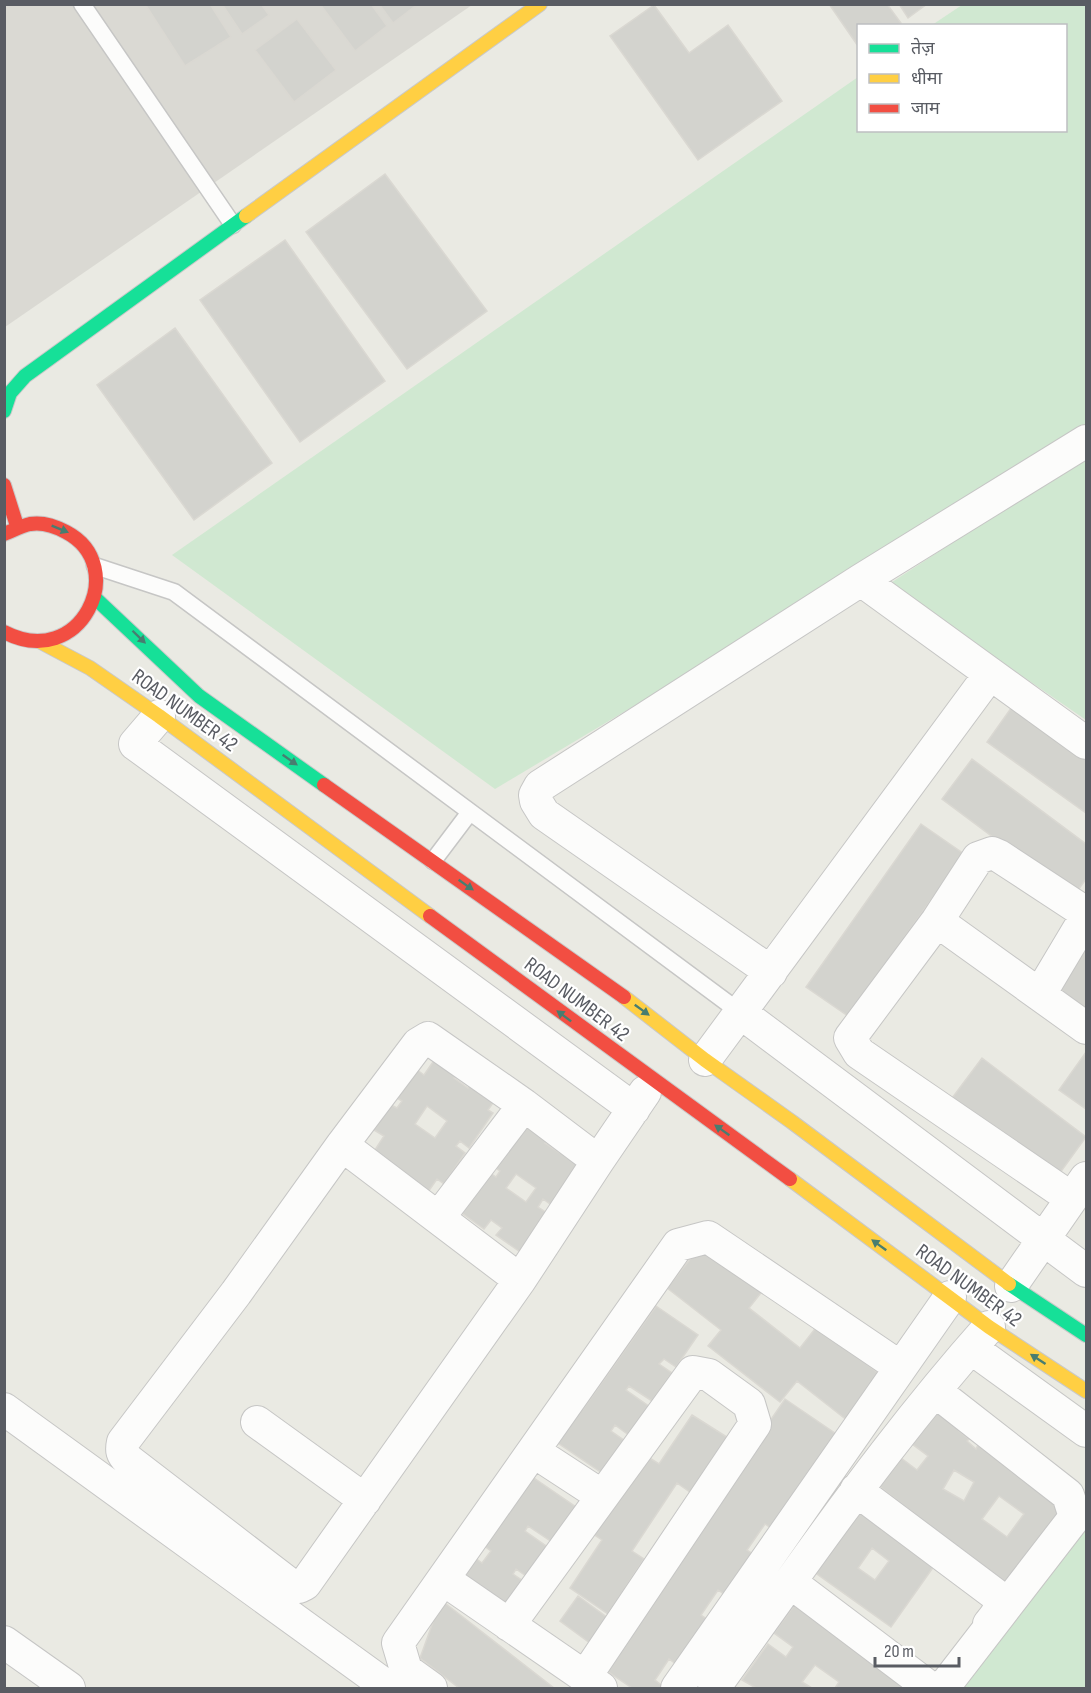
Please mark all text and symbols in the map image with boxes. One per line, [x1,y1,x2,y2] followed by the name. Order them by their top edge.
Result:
[857,24,1067,132] legend
[911,37,935,59] text: तेज़
[911,68,942,89] text: धीमा
[911,98,941,119] text: जाम
[51,524,69,534] one-way arrow
[131,630,145,644] one-way arrow
[127,664,242,757] street label: ROAD NUMBER 42
[281,754,297,766] one-way arrow
[458,879,474,890] one-way arrow
[519,952,634,1047] street label: ROAD NUMBER 42
[634,1004,650,1016] one-way arrow
[556,1010,571,1022] one-way arrow
[714,1124,730,1136] one-way arrow
[872,1239,888,1251] one-way arrow
[911,1239,1026,1332] street label: ROAD NUMBER 42
[1029,1353,1046,1364] one-way arrow
[875,1630,959,1668] scale bar
[884,1641,914,1662] text: 20 m

